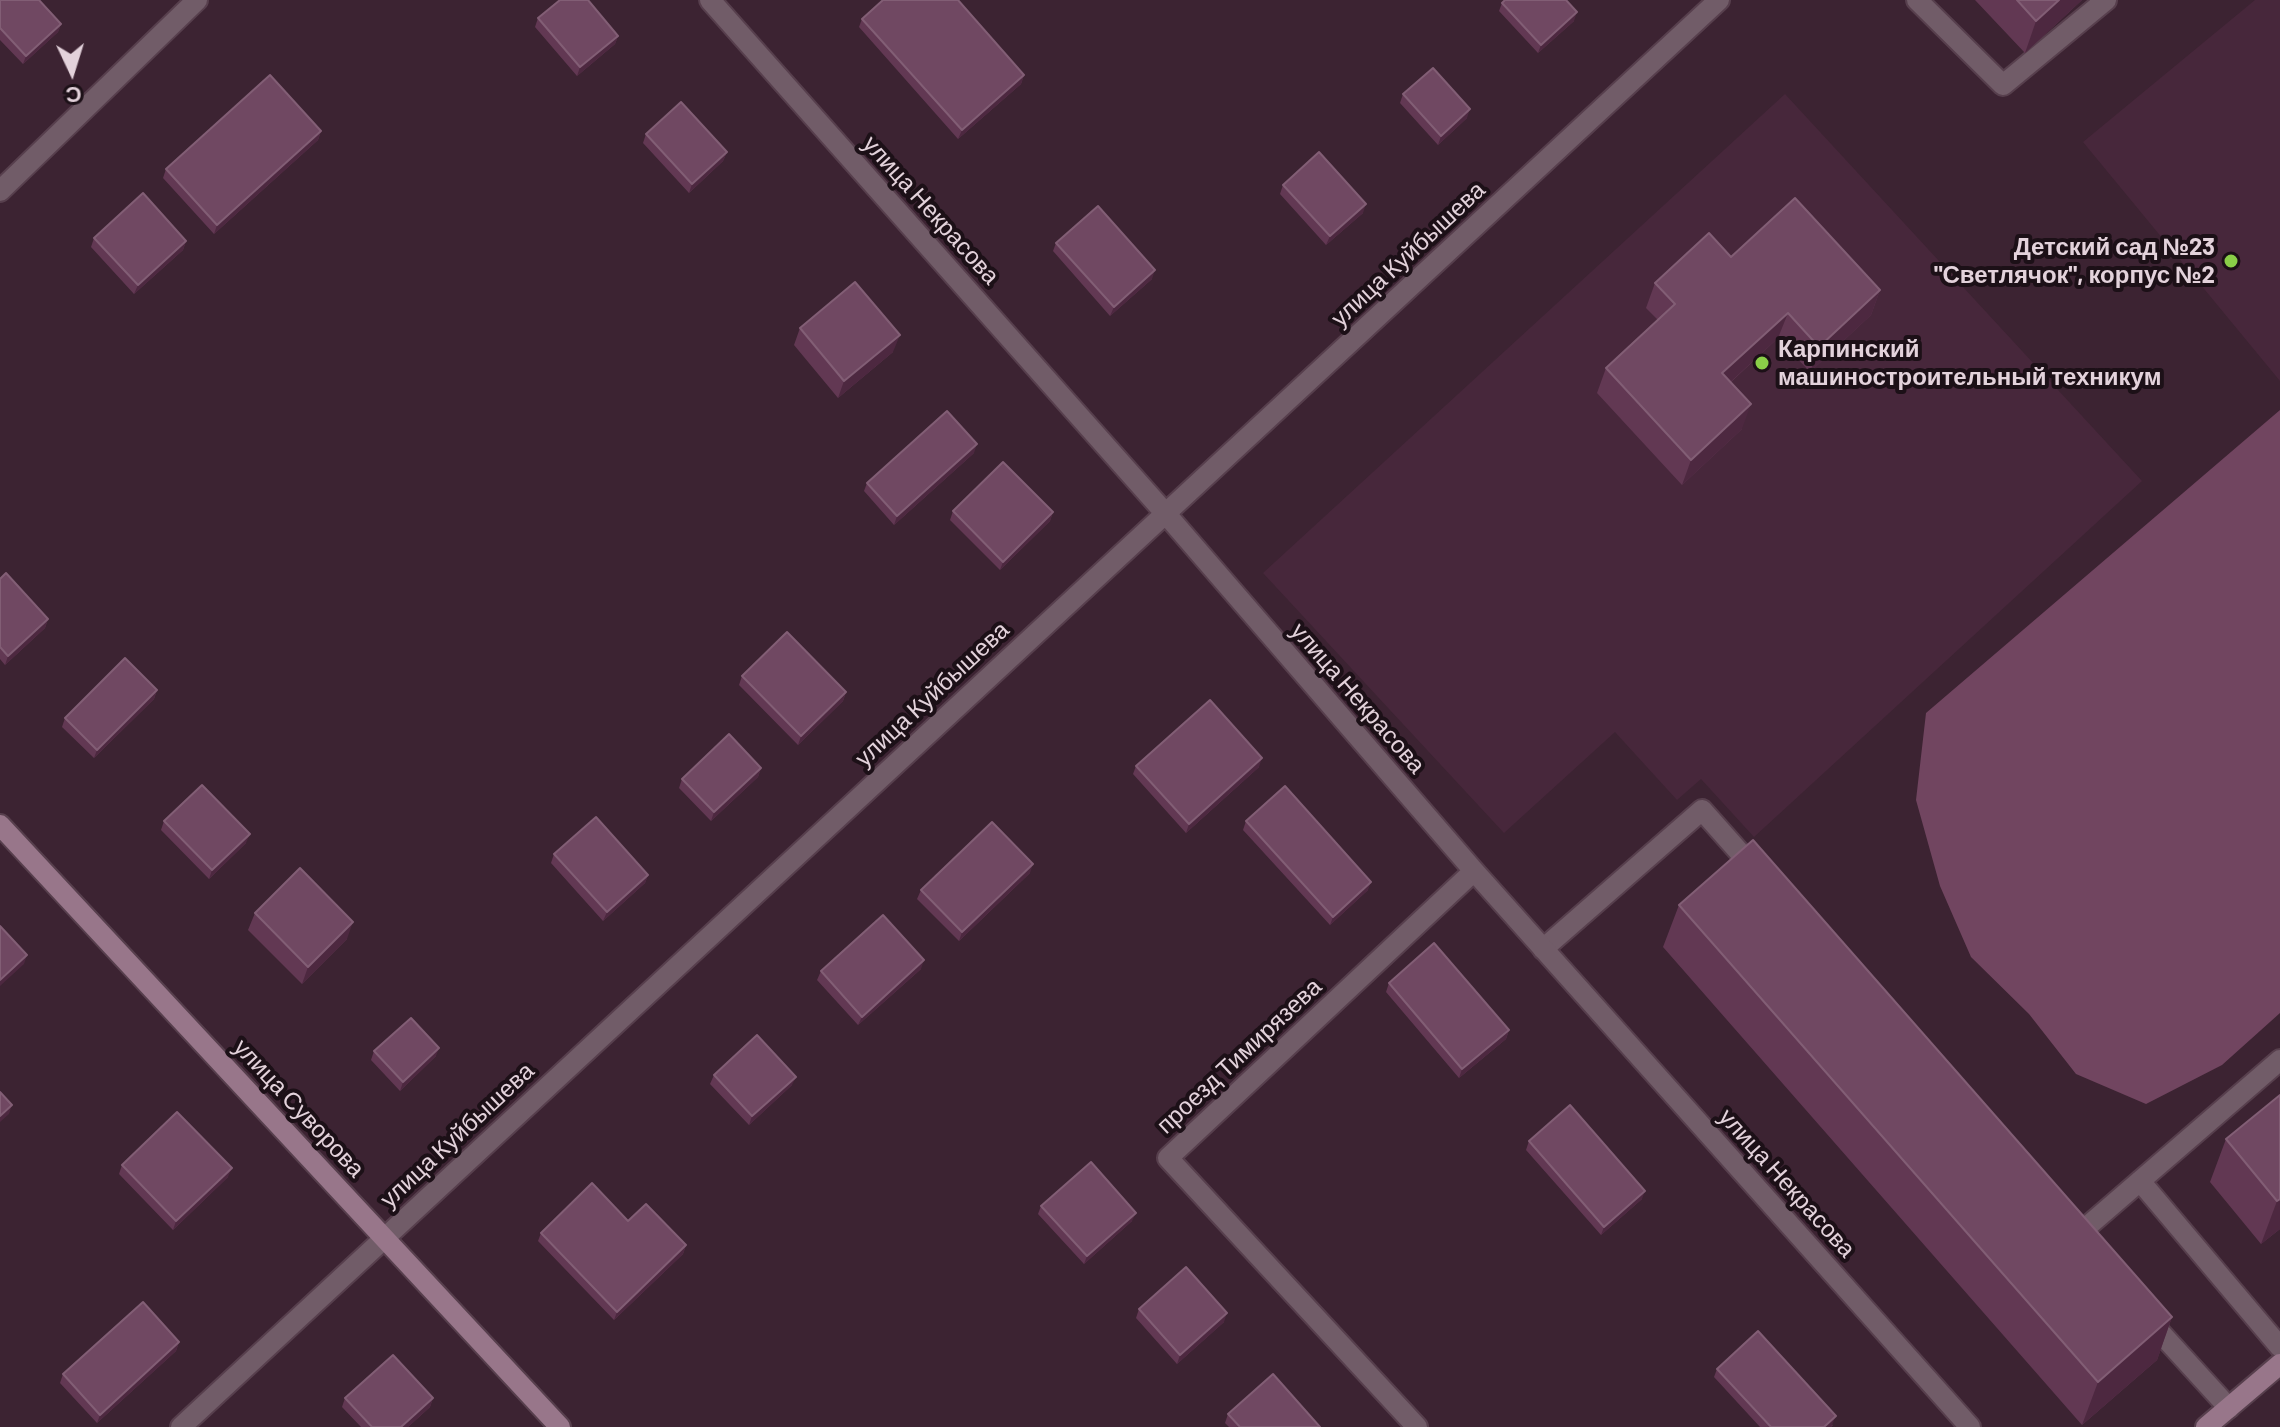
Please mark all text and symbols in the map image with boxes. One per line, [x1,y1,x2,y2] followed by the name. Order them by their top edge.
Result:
[32,32,112,112] north arrow
[65,82,83,109] text: С
[857,130,1005,290] street label: улица Некрасова
[1325,175,1491,333] street label: улица Куйбышева
[1934,233,2215,289] place label: Детский сад №23 "Светлячок", корпус №2
[2222,252,2240,270] marker: Детский сад №23 "Светлячок", корпус №2
[1778,335,2161,391] place label: Карпинский машиностроительный техникум
[1753,354,1771,372] marker: Карпинский машиностроительный техникум
[849,615,1015,773] street label: улица Куйбышева
[1285,617,1431,779] street label: улица Некрасова
[1151,972,1327,1140] street label: проезд Тимирязева
[228,1033,370,1183] street label: улица Суворова
[374,1056,540,1214] street label: улица Куйбышева
[1713,1103,1861,1263] street label: улица Некрасова

